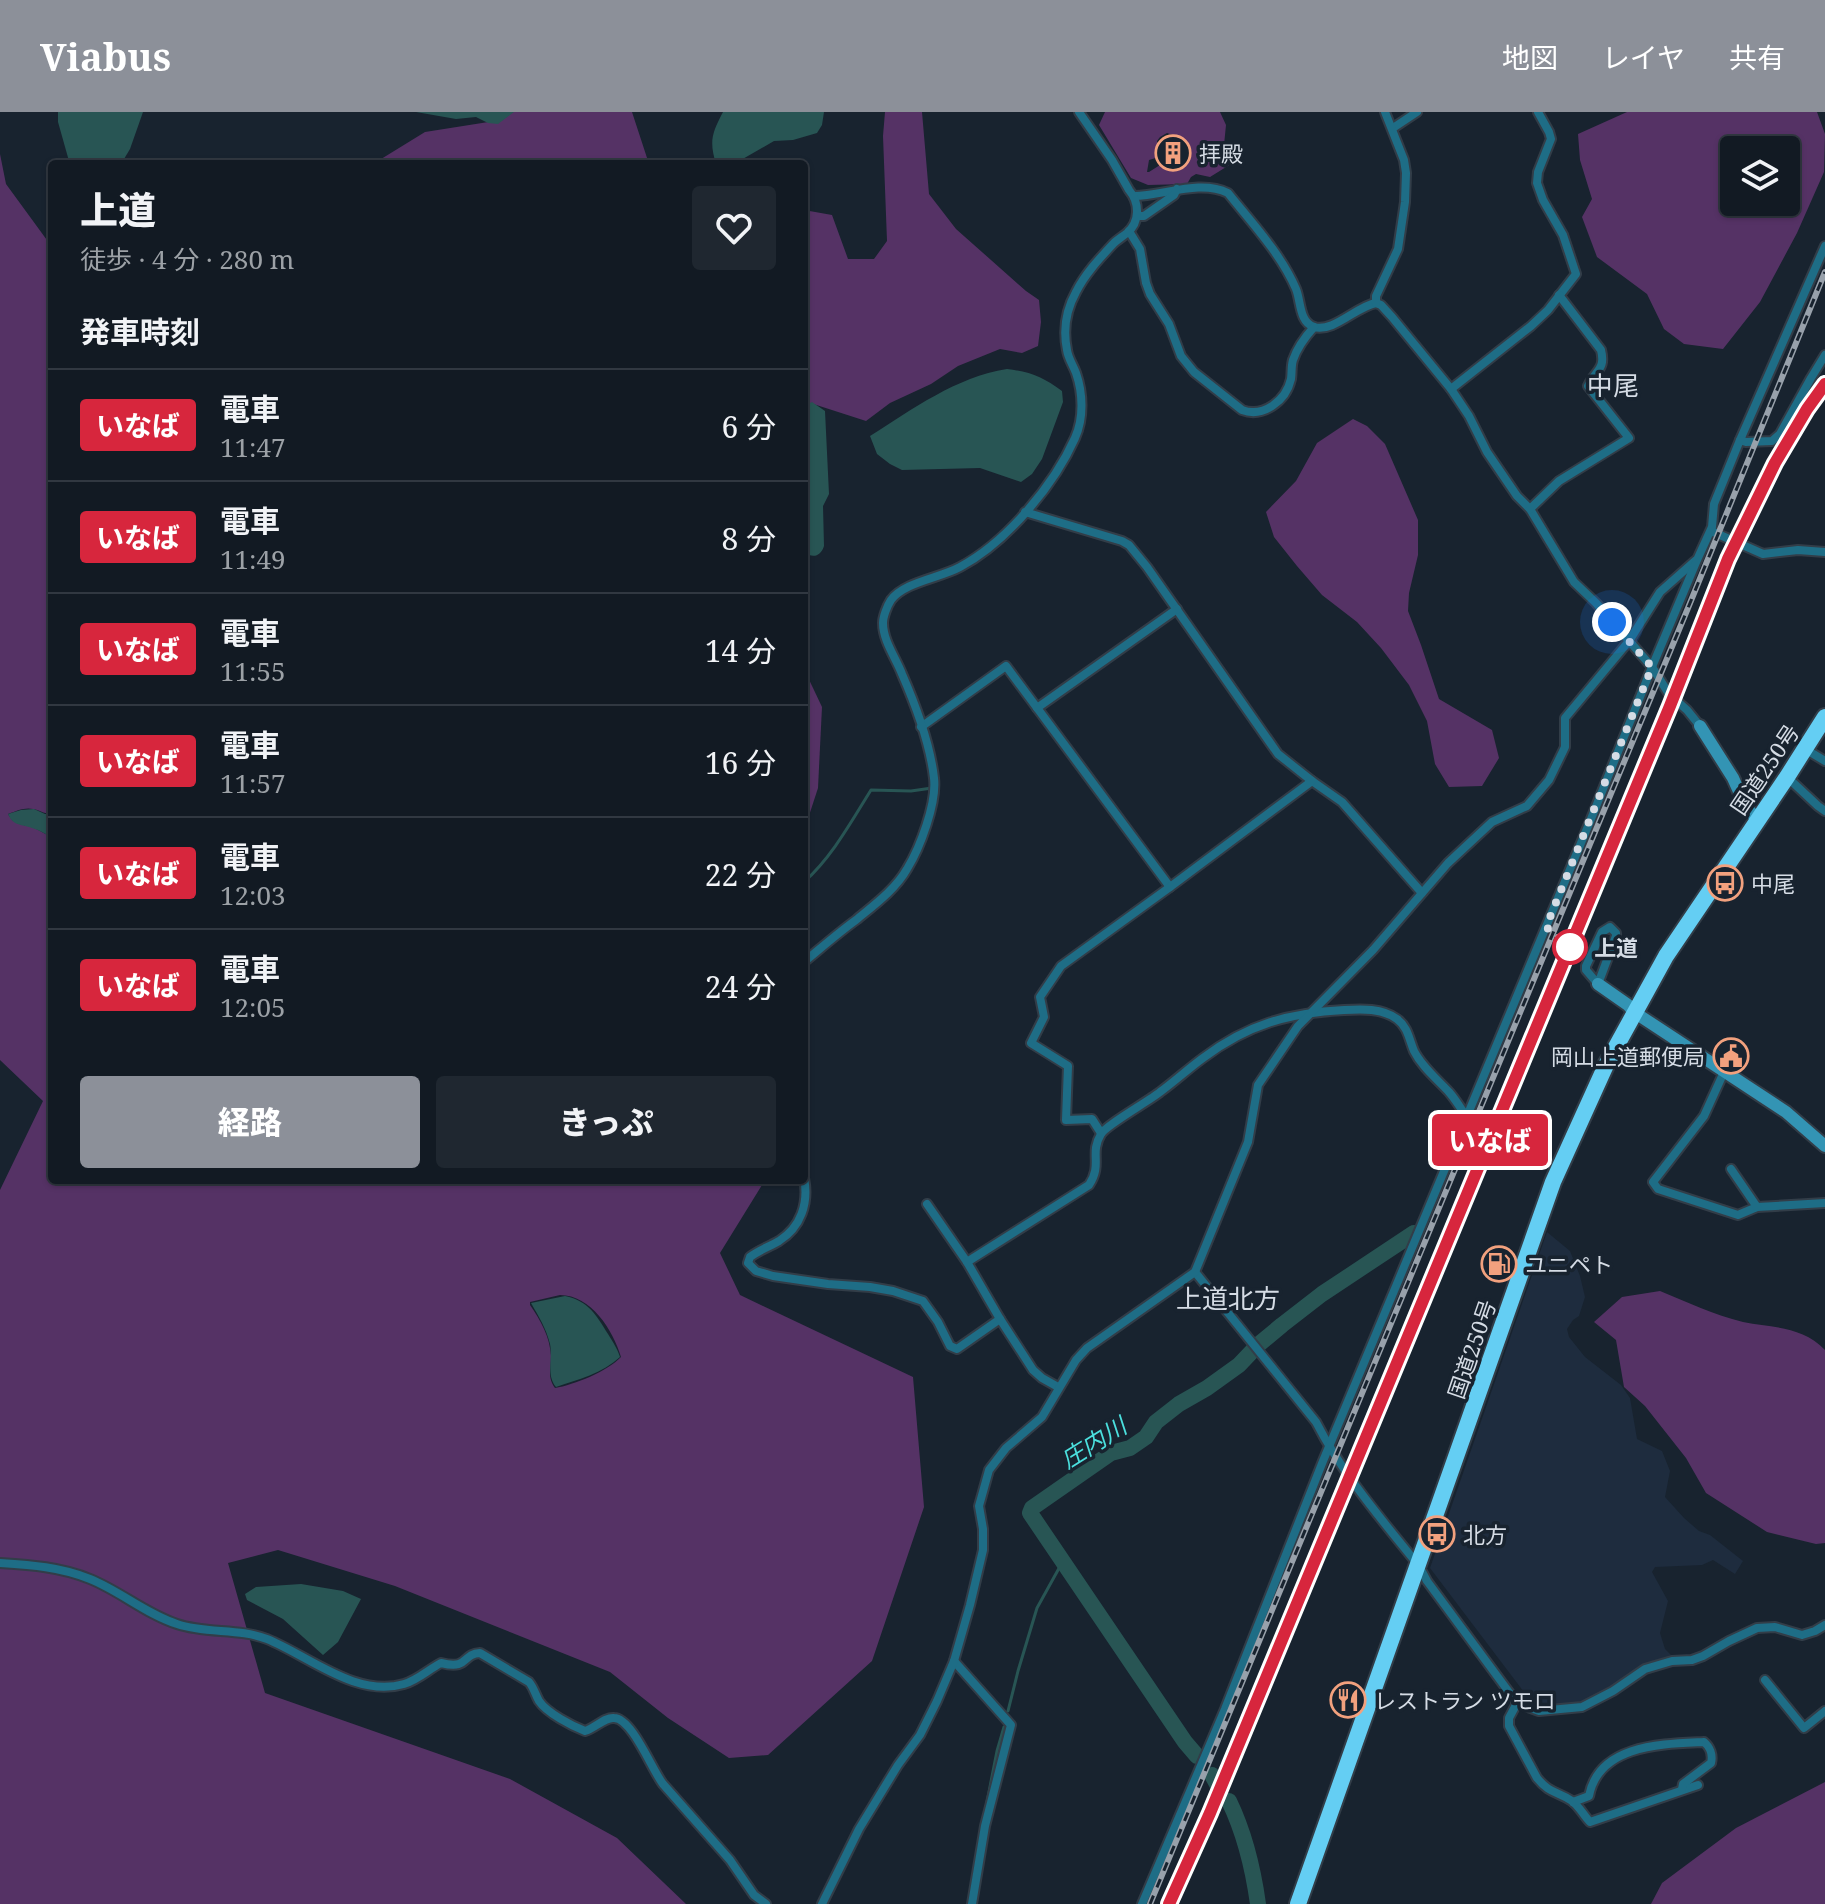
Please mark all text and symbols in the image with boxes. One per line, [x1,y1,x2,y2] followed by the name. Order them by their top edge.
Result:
[40,30,171,82] text: Viabus
[1502,38,1558,76] text: 地図
[1602,38,1685,76] text: レイヤ
[1729,38,1785,76] text: 共有
[1154,134,1192,172] building icon: 拝殿
[1720,136,1800,216] map controls
[1720,136,1800,216] button: layers
[1199,138,1243,168] place label: 拝殿
[80,183,156,235] text: 上道
[692,186,776,270] button: heart
[80,241,294,277] text: 徒歩 · 4 分 · 280 m
[80,311,200,352] text: 発車時刻
[1587,367,1639,403] district label: 中尾
[220,388,280,429] text: 電車
[96,406,180,444] text: いなば
[721,406,776,447] text: 6 分
[220,429,286,465] text: 11:47
[220,500,280,541] text: 電車
[96,518,180,556] text: いなば
[721,518,776,559] text: 8 分
[220,541,286,577] text: 11:49
[1592,602,1632,642] your location
[220,612,280,653] text: 電車
[96,630,180,668] text: いなば
[705,630,776,671] text: 14 分
[220,653,286,689] text: 11:55
[1723,718,1805,820] street label: 国道250号
[220,724,280,765] text: 電車
[96,742,180,780] text: いなば
[705,742,776,783] text: 16 分
[220,765,286,801] text: 11:57
[220,836,280,877] text: 電車
[96,854,180,892] text: いなば
[705,854,776,895] text: 22 分
[1706,864,1744,902] bus stop icon: 中尾
[1751,868,1795,898] place label: 中尾
[220,877,286,913] text: 12:03
[1553,930,1587,964] marker: 上道
[1594,932,1638,962] place label: 上道
[220,948,280,989] text: 電車
[96,966,180,1004] text: いなば
[705,966,776,1007] text: 24 分
[220,989,286,1025] text: 12:05
[1712,1037,1750,1075] public building icon: 岡山上道郵便局
[1551,1041,1705,1071] place label: 岡山上道郵便局
[80,1076,420,1168] button: 経路
[436,1076,776,1168] button: きっぷ
[1444,1114,1536,1166] line badge: いなば
[1448,1121,1532,1159] text: いなば
[1480,1245,1518,1283] fuel station icon: ユニペト
[1525,1249,1613,1279] place label: ユニペト
[1176,1280,1280,1316] district label: 上道北方
[1440,1295,1502,1403] street label: 国道250号
[1054,1407,1135,1475] water label: 庄内川
[1418,1515,1456,1553] bus stop icon: 北方
[1463,1519,1507,1549] place label: 北方
[1329,1681,1367,1719] restaurant icon: レストラン ツモロ
[1374,1685,1556,1715] place label: レストラン ツモロ

